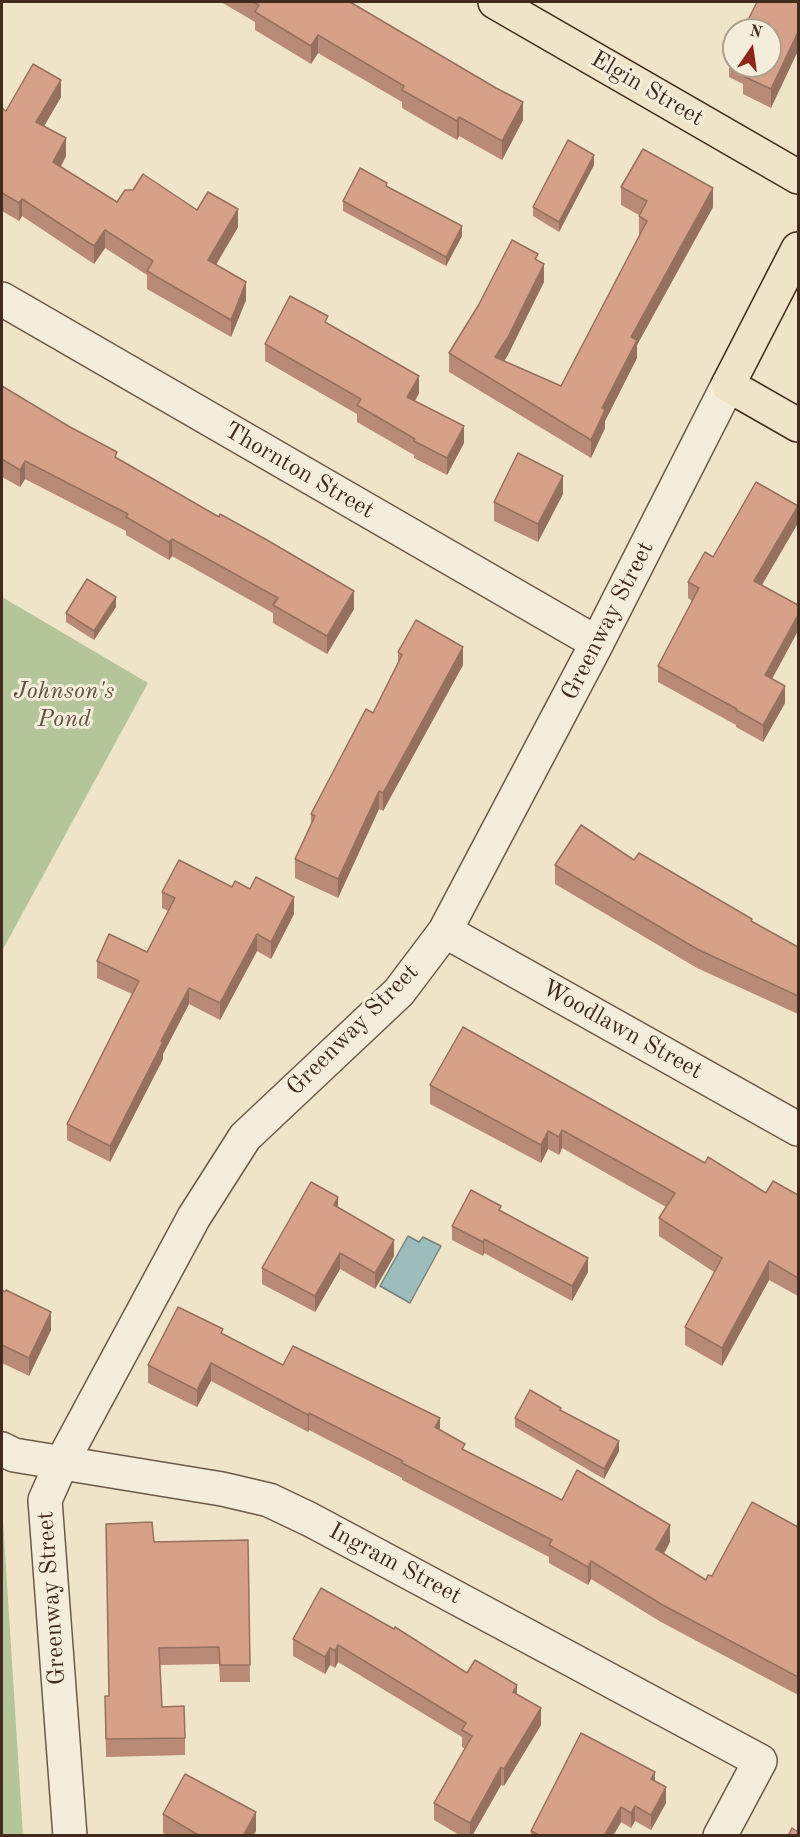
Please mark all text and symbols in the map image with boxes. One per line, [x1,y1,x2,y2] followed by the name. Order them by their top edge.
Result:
[722,18,782,78] north arrow
[748,23,763,42] text: N
[585,45,709,133] street label: Elgin Street
[219,416,379,526] street label: Thornton Street
[556,537,660,705] street label: Greenway Street
[14,678,114,734] park label: Johnson's Pond
[281,958,425,1102] street label: Greenway Street
[537,974,707,1086] street label: Woodlawn Street
[32,1510,72,1686] street label: Greenway Street
[324,1517,466,1611] street label: Ingram Street

